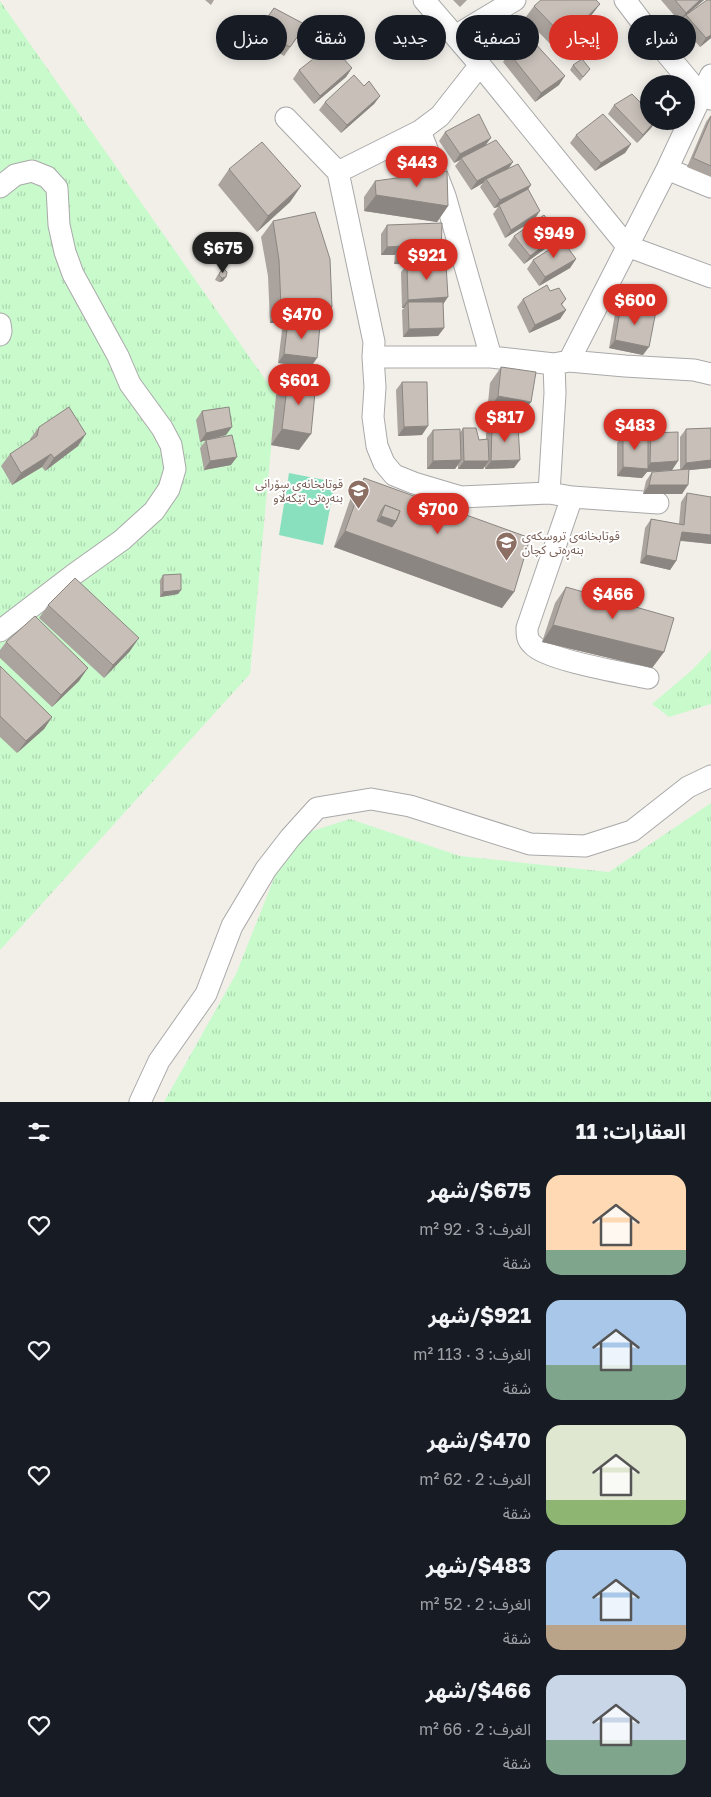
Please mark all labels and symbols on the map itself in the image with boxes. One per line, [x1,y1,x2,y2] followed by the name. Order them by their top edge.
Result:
[387,146,447,188] pin: $443
[524,216,584,259] pin: $949
[193,232,253,274] pin: $675
[397,238,457,281] pin: $921
[605,284,665,326] pin: $600
[272,298,332,340] pin: $470
[269,364,329,406] pin: $601
[475,400,535,443] pin: $817
[605,408,665,451] pin: $483
[255,476,343,508] place label: قوتابخانەی سۆرانی بنەڕەتی تێکەڵاو
[347,478,371,509] school or university icon: قوتابخانەی سۆرانی بنەڕەتی تێکەڵاو
[408,492,468,535] pin: $700
[522,528,620,560] place label: قوتابخانەی تروسکەی بنەڕەتی کچان
[494,530,518,561] school or university icon: قوتابخانەی تروسکەی بنەڕەتی کچان
[583,578,643,620] pin: $466

